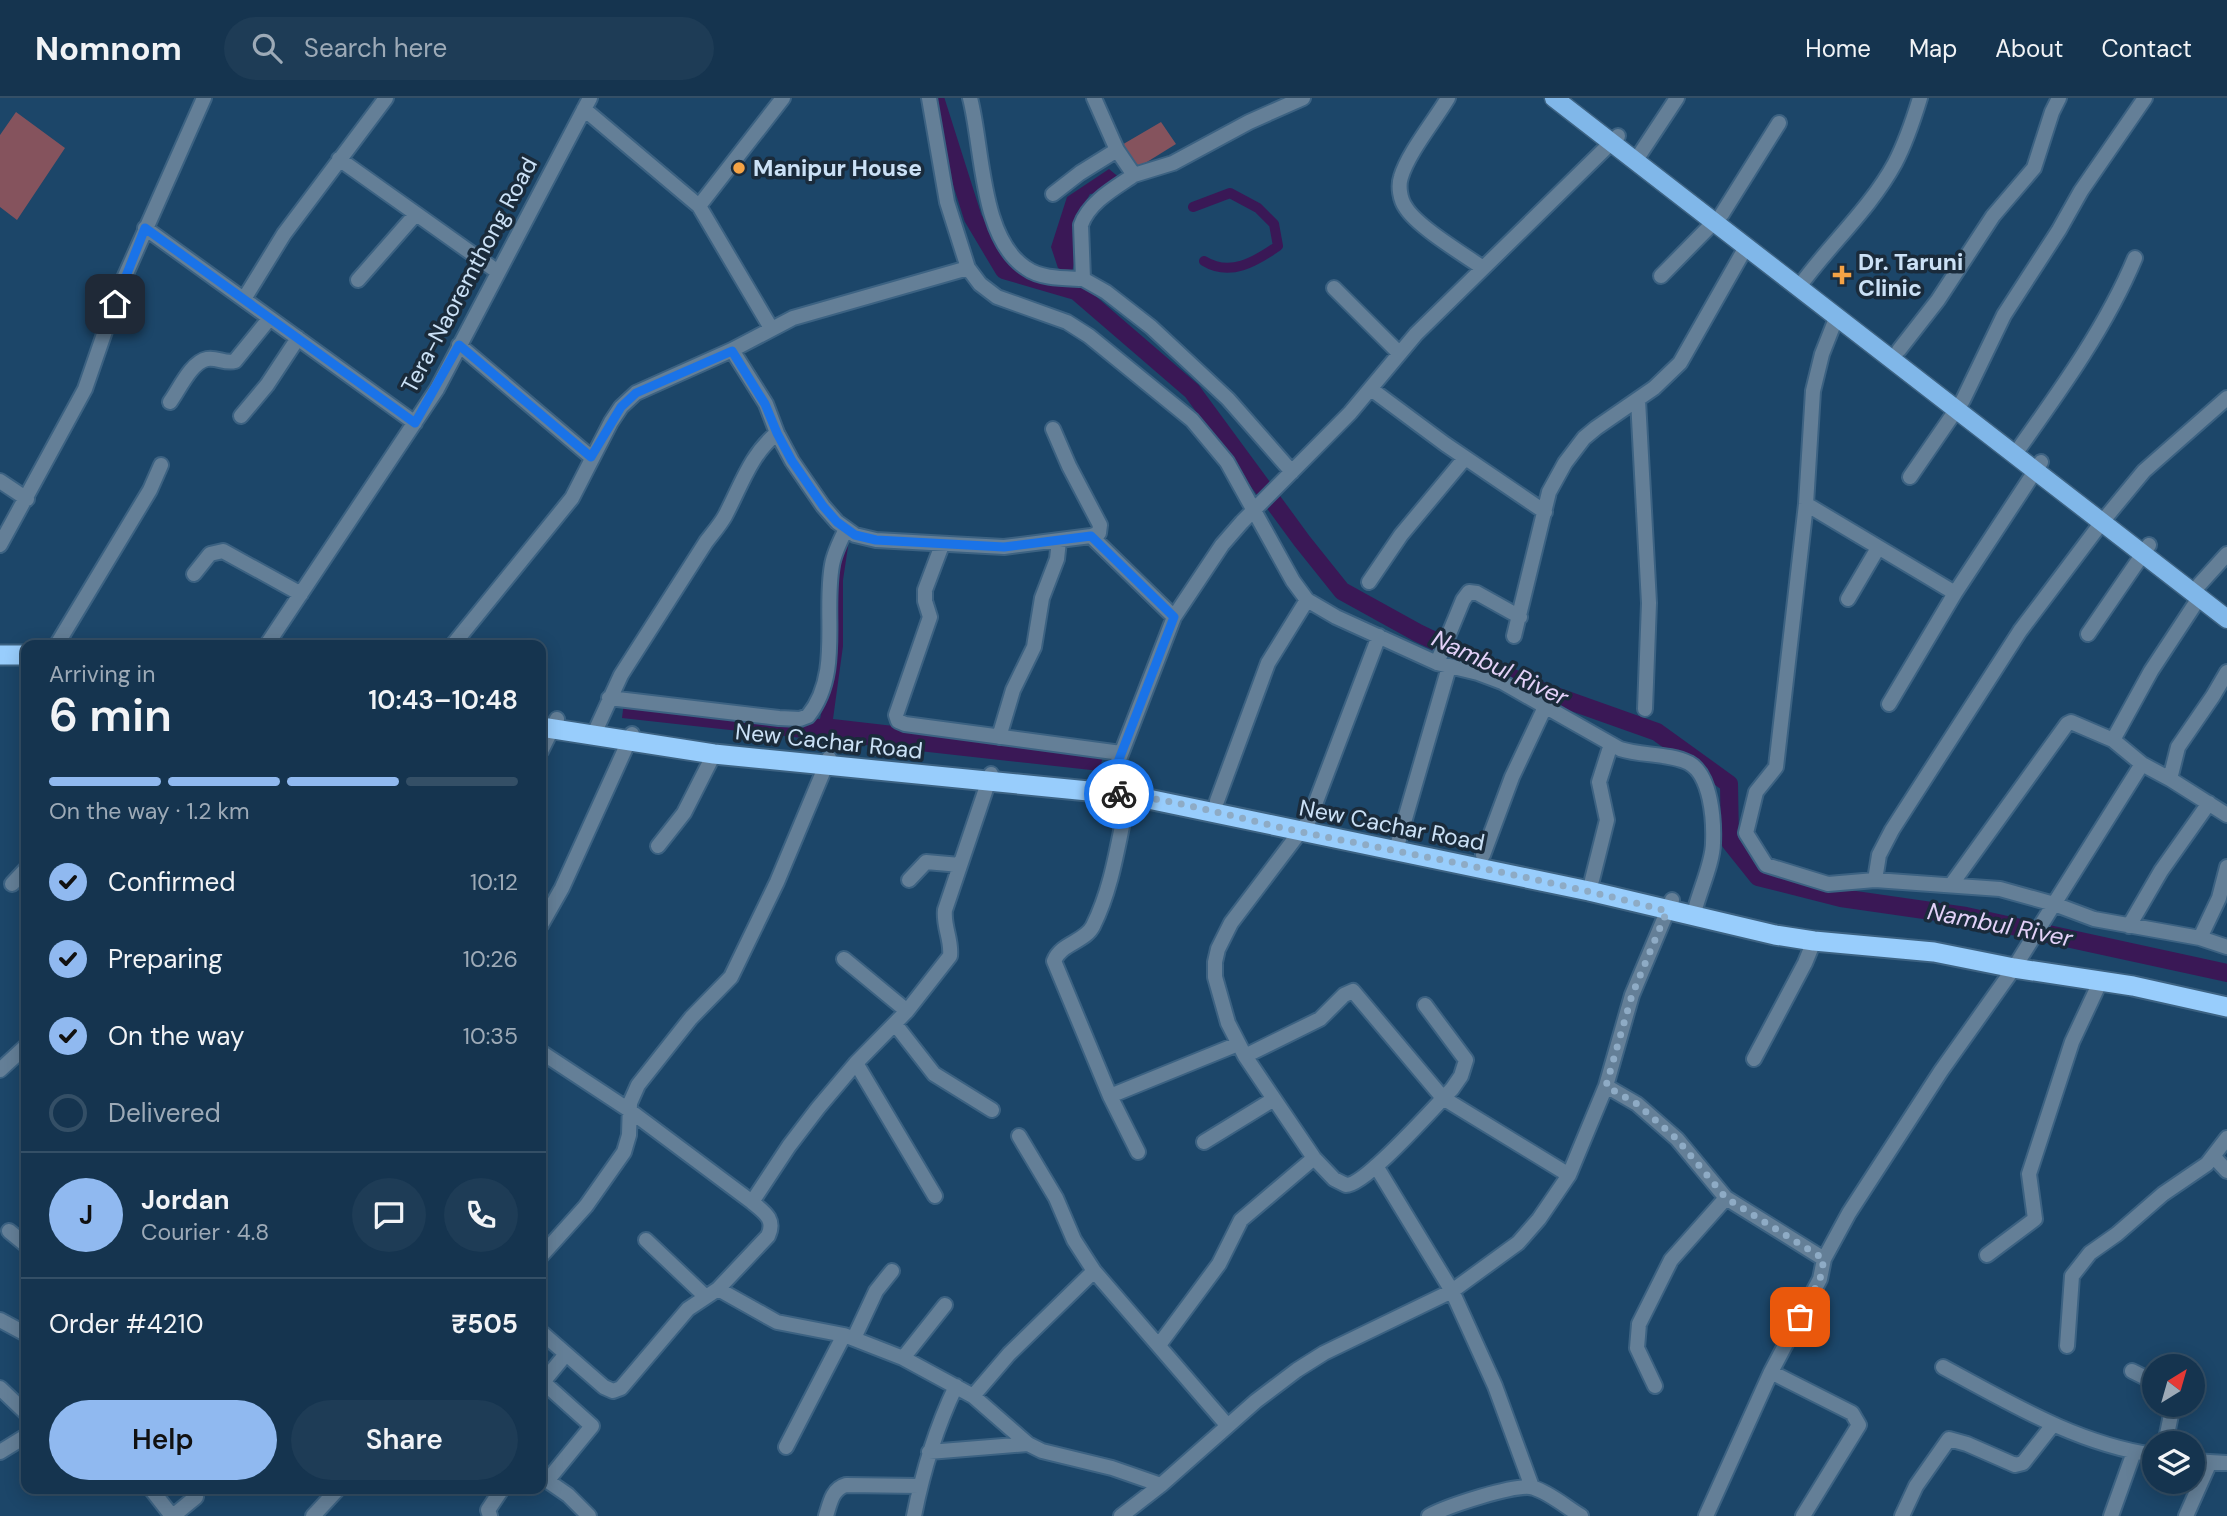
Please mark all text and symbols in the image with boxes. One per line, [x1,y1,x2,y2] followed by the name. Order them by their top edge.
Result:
[224,17,714,80] search box
[35,27,182,70] text: Nomnom
[248,29,286,67] icon: search
[304,31,447,65] text: Search here
[1805,33,1871,64] text: Home
[1909,33,1957,64] text: Map
[1995,33,2064,64] text: About
[2102,33,2192,64] text: Contact
[394,152,544,398] street label: Tera-Naoremthong Road
[753,153,922,183] place label: Manipur House
[731,160,747,176] marker: Manipur House
[1858,247,1963,303] place label: Dr. Taruni Clinic
[1832,265,1852,285] marker: Dr. Taruni Clinic
[85,274,145,334] pin
[96,285,134,323] icon: home
[1427,622,1574,713] water label: Nambul River
[49,659,155,689] text: Arriving in
[368,683,518,717] text: 10:43–10:48
[49,685,172,745] text: 6 min
[734,716,924,766] street label: New Cachar Road
[1084,759,1154,829] courier
[1100,775,1138,813] icon: bike
[1297,792,1487,858] street label: New Cachar Road
[49,796,250,826] text: On the way · 1.2 km
[49,863,87,901] icon: check
[108,865,235,899] text: Confirmed
[470,867,518,897] text: 10:12
[1925,895,2076,954] water label: Nambul River
[49,940,87,978] icon: check
[108,942,223,976] text: Preparing
[463,944,518,974] text: 10:26
[49,1017,87,1055] icon: check
[108,1019,244,1053] text: On the way
[463,1021,518,1051] text: 10:35
[108,1096,221,1130] text: Delivered
[352,1178,426,1252] button: chat
[444,1178,518,1252] button: phone
[141,1183,230,1217] text: Jordan
[79,1198,93,1232] text: J
[141,1217,269,1247] text: Courier · 4.8
[1770,1287,1830,1347] pin
[1781,1298,1819,1336] icon: bag
[49,1307,203,1341] text: Order #4210
[451,1307,518,1341] text: ₹505
[2142,1354,2205,1418] north arrow
[2142,1354,2205,1494] map controls
[49,1400,277,1480] button: Help
[291,1400,518,1480] button: Share
[2142,1431,2205,1494] button: layers

